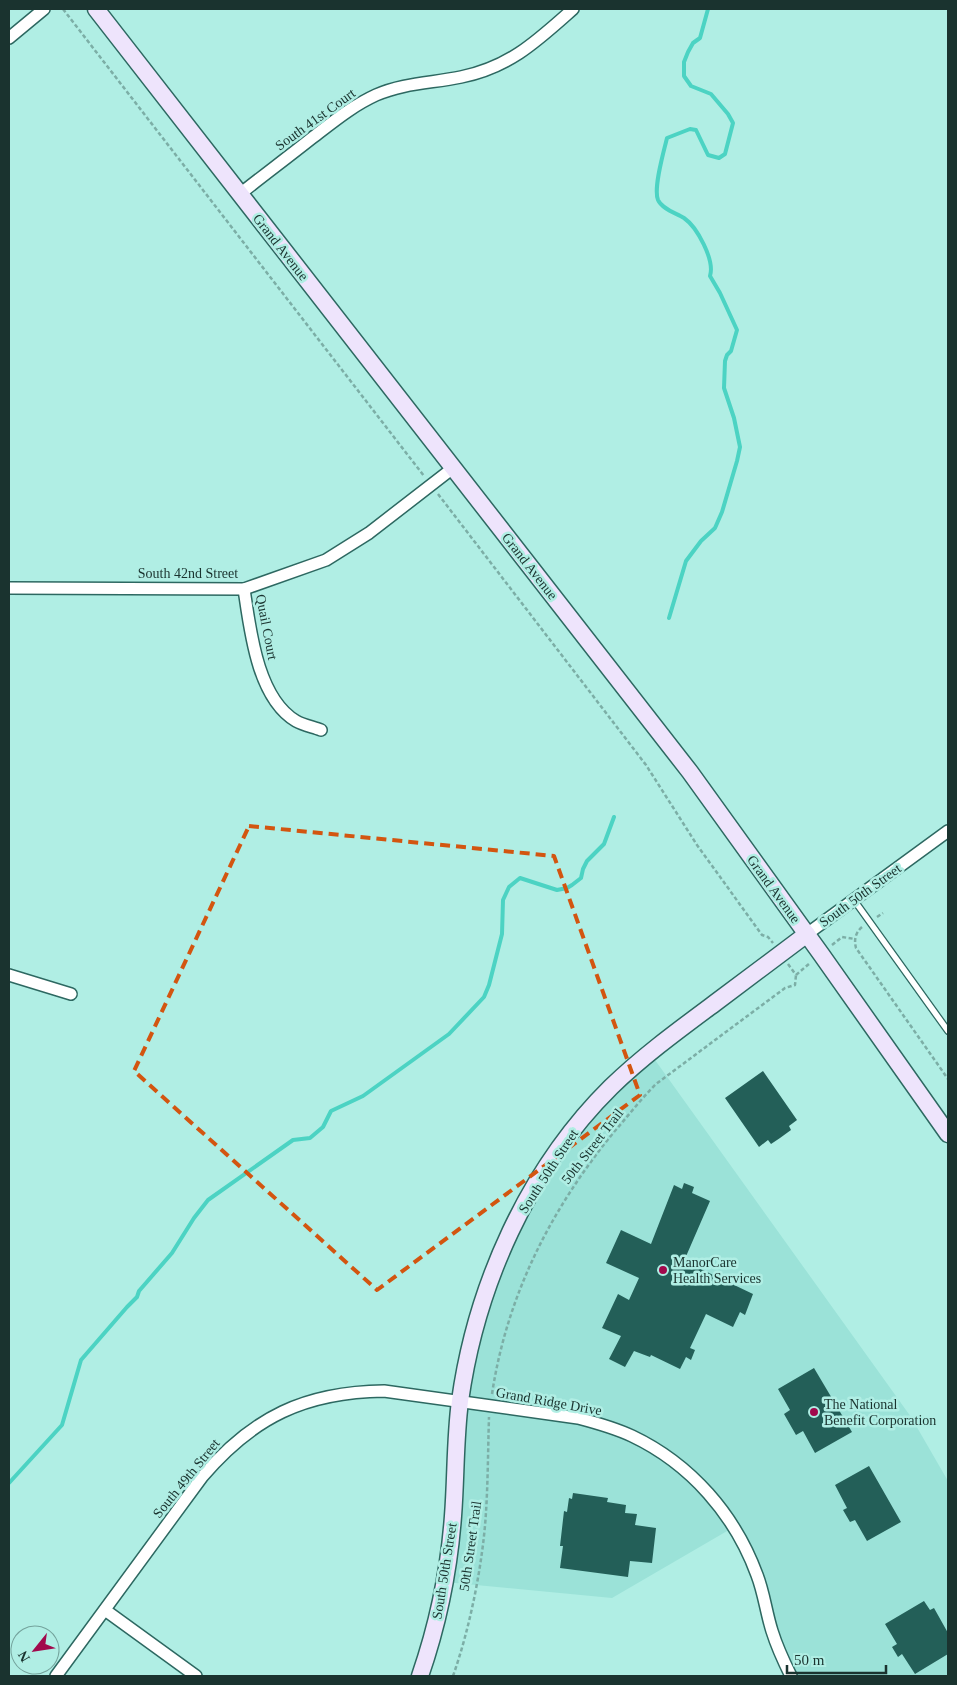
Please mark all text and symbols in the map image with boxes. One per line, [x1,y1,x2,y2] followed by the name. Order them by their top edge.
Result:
[272,85,358,153] street label: South 41st Court
[250,211,311,284] street label: Grand Avenue
[499,530,560,603] street label: Grand Avenue
[138,566,238,581] street label: South 42nd Street
[253,593,280,661] street label: Quail Court
[744,852,803,926] street label: Grand Avenue
[817,861,904,930] street label: South 50th Street
[558,1106,626,1187] street label: 50th Street Trail
[516,1126,581,1216] street label: South 50th Street
[673,1255,761,1286] place label: ManorCare Health Services
[657,1264,669,1276] marker: ManorCare Health Services
[495,1385,603,1418] street label: Grand Ridge Drive
[824,1397,936,1428] place label: The National Benefit Corporation
[808,1406,820,1418] marker: The National Benefit Corporation
[150,1436,223,1521] street label: South 49th Street
[457,1500,484,1592] street label: 50th Street Trail
[429,1522,460,1620] street label: South 50th Street
[10,1625,60,1675] north arrow
[787,1642,886,1674] scale bar
[15,1648,33,1664] text: N
[794,1652,825,1668] text: 50 m

